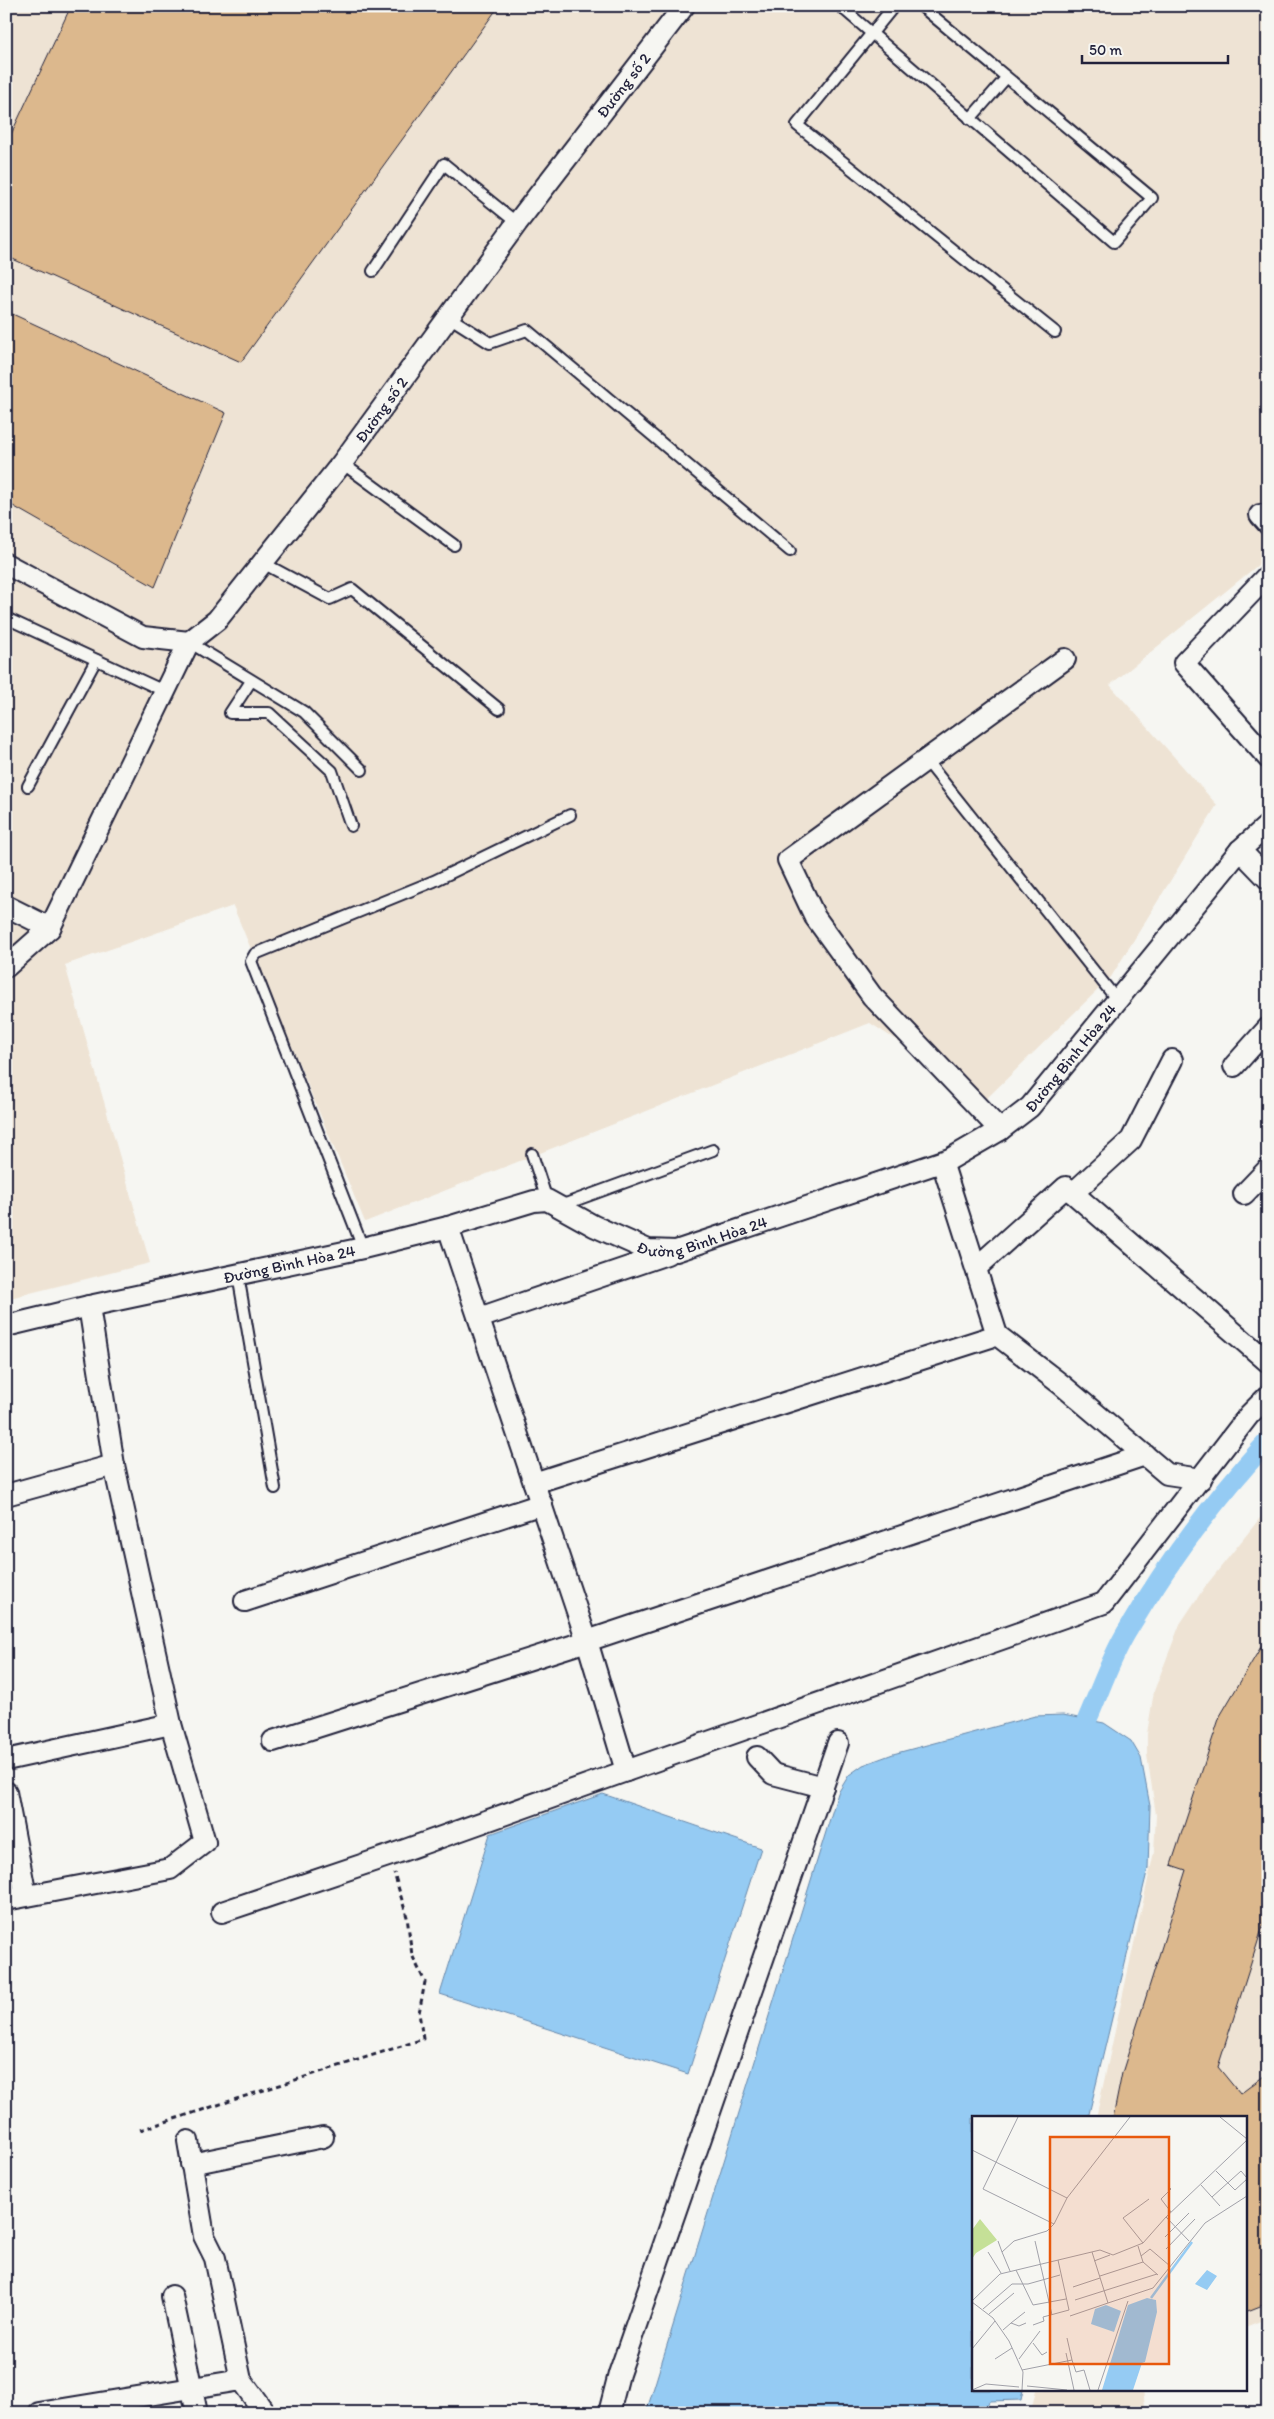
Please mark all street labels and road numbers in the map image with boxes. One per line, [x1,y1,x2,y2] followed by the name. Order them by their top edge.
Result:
[593,49,655,121] street label: Đường số 2
[351,373,412,446] street label: Đường số 2
[1021,1000,1121,1116] street label: Đường Bình Hòa 24
[634,1212,770,1261] street label: Đường Bình Hòa 24
[222,1241,357,1287] street label: Đường Bình Hòa 24

